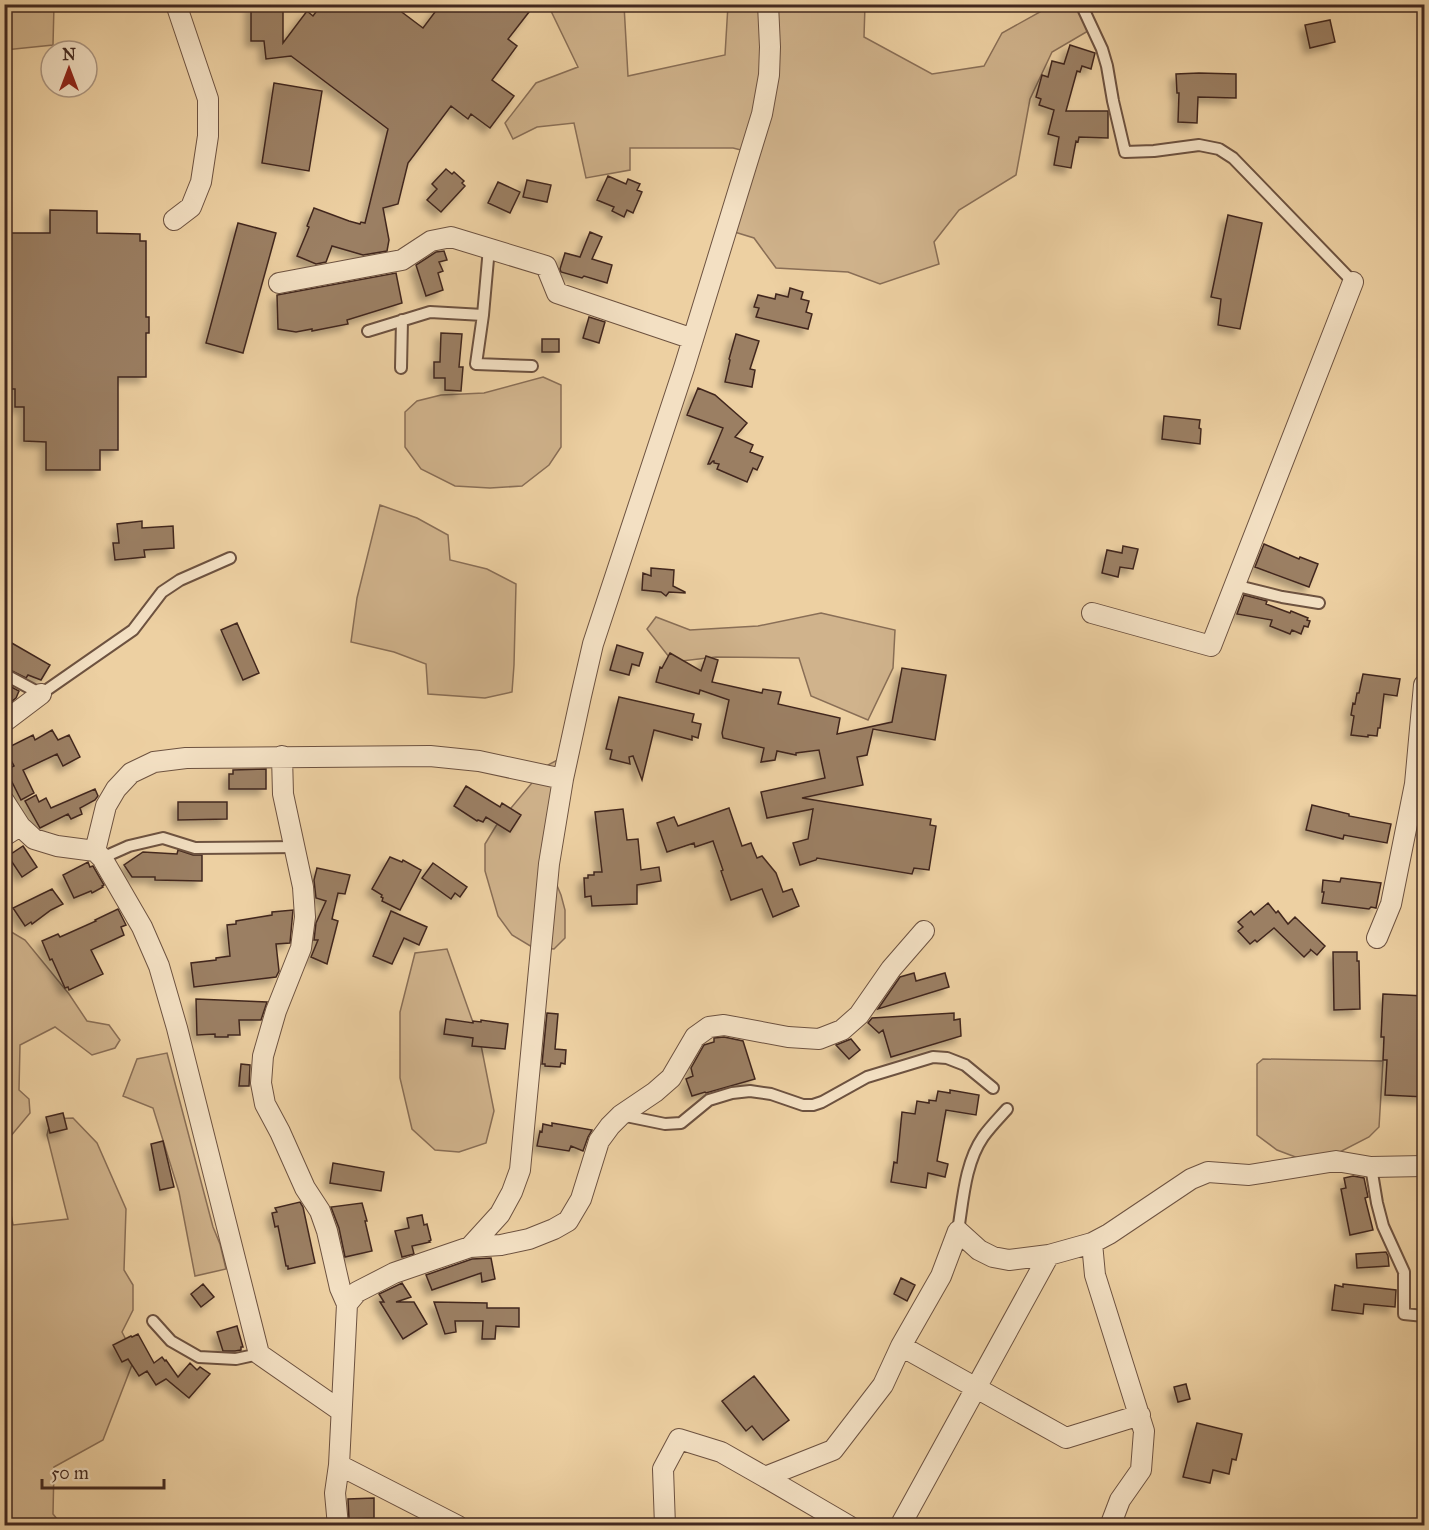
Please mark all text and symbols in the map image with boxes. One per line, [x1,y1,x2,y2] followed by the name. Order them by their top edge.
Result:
[39,39,99,99] north arrow
[62,45,76,64] text: N
[42,1452,164,1490] scale bar
[51,1462,89,1484] text: 50 m

